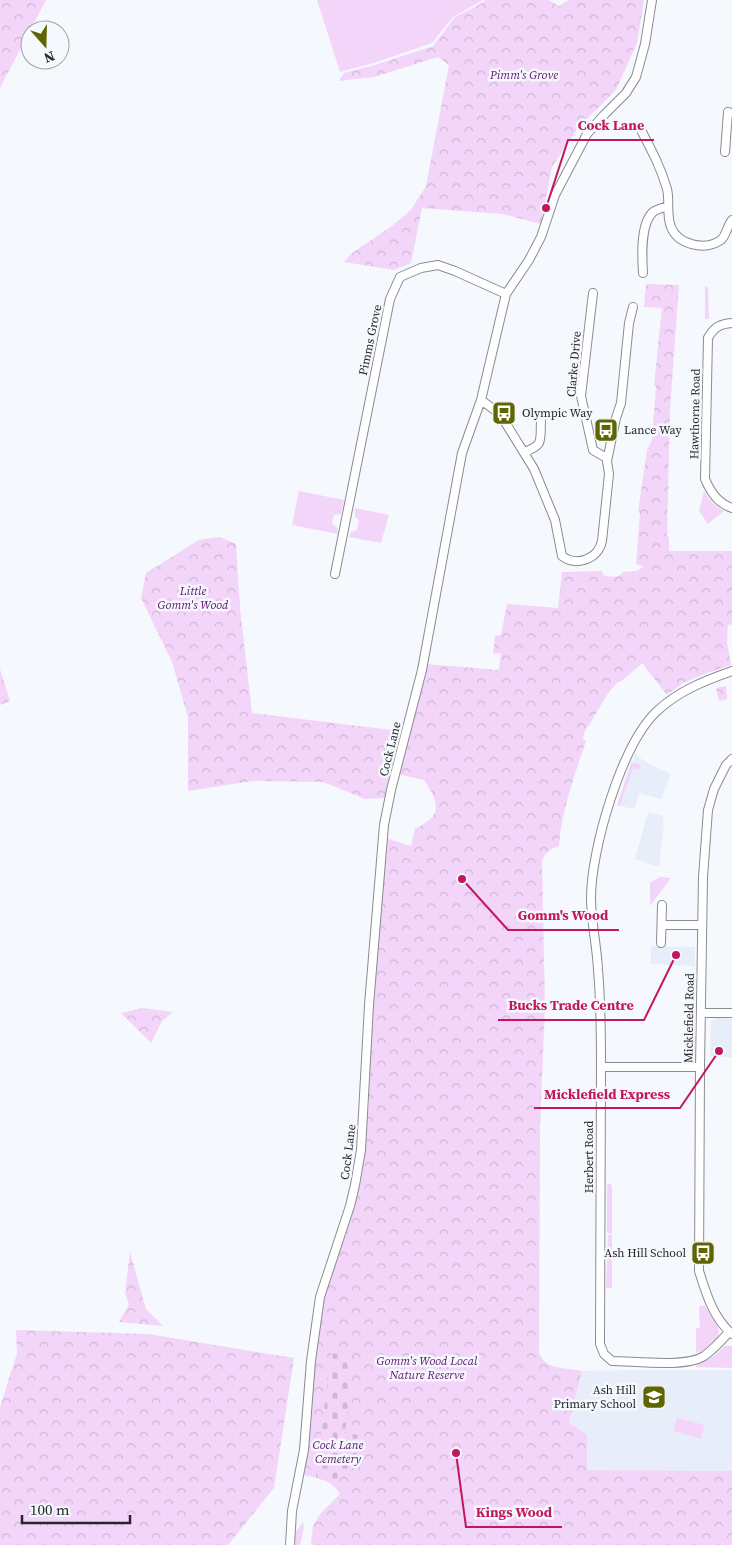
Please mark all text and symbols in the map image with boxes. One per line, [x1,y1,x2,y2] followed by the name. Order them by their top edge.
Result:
[20,20,70,70] north arrow
[41,46,58,68] text: N
[489,67,558,83] park label: Pimm's Grove
[568,111,654,140] callout: Cock Lane
[578,115,644,135] text: Cock Lane
[355,303,385,377] street label: Pimms Grove
[563,330,585,398] street label: Clarke Drive
[686,368,704,459] street label: Hawthorne Road
[491,400,517,426] bus stop icon: Olympic Way
[522,405,593,421] place label: Olympic Way
[593,417,619,443] bus stop icon: Lance Way
[624,422,683,438] place label: Lance Way
[158,583,229,613] park label: Little Gomm's Wood
[375,720,405,778] street label: Cock Lane
[508,901,619,930] callout: Gomm's Wood
[518,905,609,925] text: Gomm's Wood
[680,973,698,1063] street label: Micklefield Road
[498,991,644,1020] callout: Bucks Trade Centre
[508,995,634,1015] text: Bucks Trade Centre
[534,1079,680,1108] callout: Micklefield Express
[544,1084,671,1104] text: Micklefield Express
[581,1121,597,1193] street label: Herbert Road
[337,1123,359,1181] street label: Cock Lane
[690,1240,716,1266] bus stop icon: Ash Hill School
[604,1245,686,1261] place label: Ash Hill School
[377,1353,478,1383] park label: Gomm's Wood Local Nature Reserve
[554,1382,636,1412] place label: Ash Hill Primary School
[641,1384,667,1410] school or university icon: Ash Hill Primary School
[313,1437,364,1467] park label: Cock Lane Cemetery
[22,1492,130,1524] scale bar
[466,1498,562,1527] callout: Kings Wood
[30,1499,70,1520] text: 100 m
[476,1502,553,1522] text: Kings Wood

